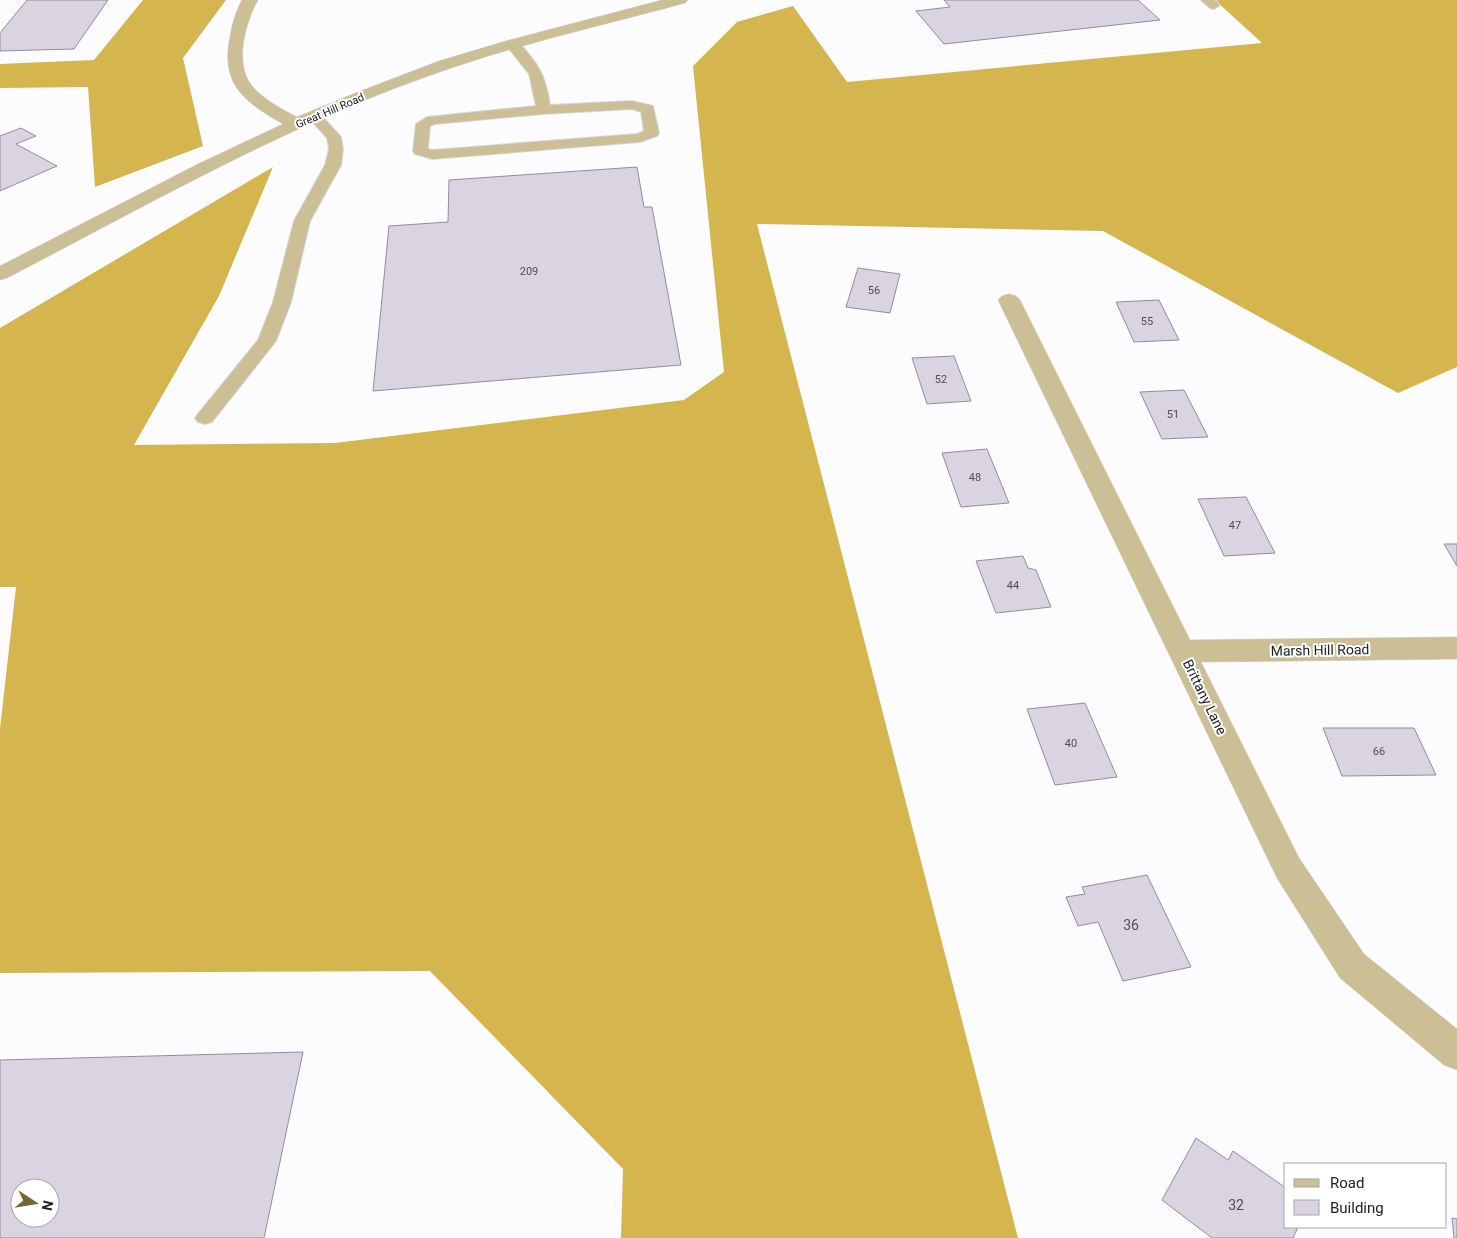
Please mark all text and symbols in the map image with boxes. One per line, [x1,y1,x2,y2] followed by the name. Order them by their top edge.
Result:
[294,91,366,131] street label: Great Hill Road
[520,265,538,278] house number: 209
[868,284,880,297] house number: 56
[1141,315,1153,328] house number: 55
[935,373,947,386] house number: 52
[1167,408,1179,421] house number: 51
[969,471,981,484] house number: 48
[1229,519,1241,532] house number: 47
[1007,579,1019,592] house number: 44
[1270,641,1370,659] street label: Marsh Hill Road
[1180,657,1230,737] street label: Brittany Lane
[1065,737,1077,750] house number: 40
[1373,745,1385,758] house number: 66
[1123,917,1139,933] house number: 36
[1284,1163,1447,1228] legend
[1330,1174,1364,1192] text: Road
[10,1178,60,1228] north arrow
[1228,1197,1244,1213] house number: 32
[39,1199,57,1212] text: N
[1330,1199,1384,1217] text: Building

